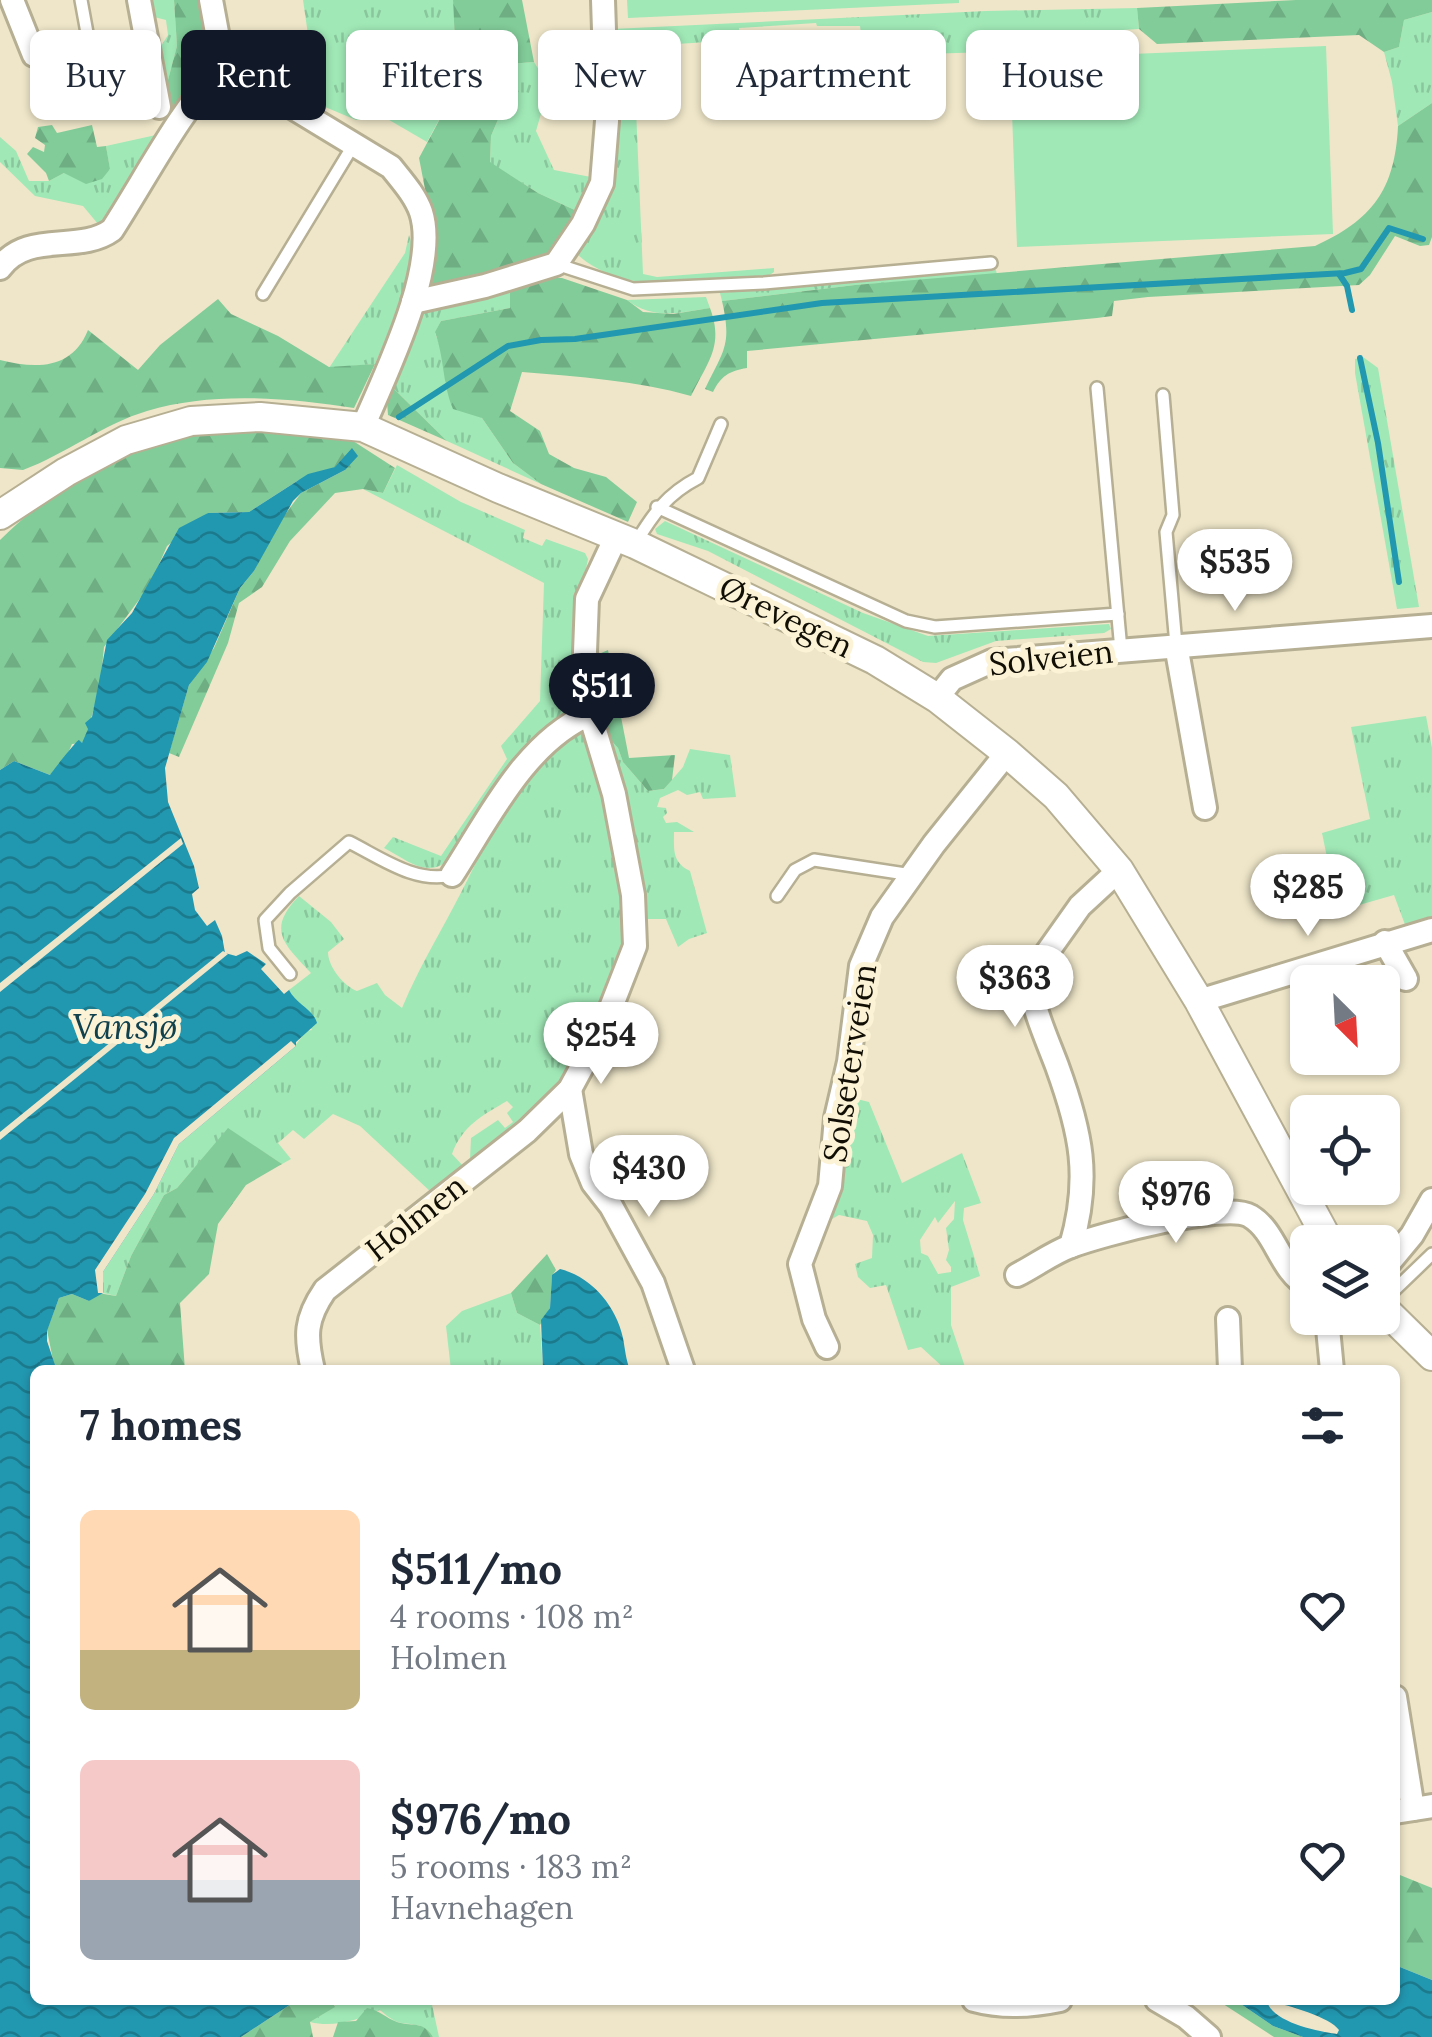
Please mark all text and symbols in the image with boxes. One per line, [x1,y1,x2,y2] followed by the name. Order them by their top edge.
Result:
[30,30,161,120] chip: Buy
[181,30,326,120] chip: Rent
[346,30,518,120] chip: Filters
[538,30,681,120] chip: New
[701,30,946,120] chip: Apartment
[966,30,1139,120] chip: House
[1176,529,1294,614] pin: $535
[1199,541,1271,582] text: $535
[713,567,860,667] street label: Ørevegen
[987,631,1115,684] street label: Solveien
[543,653,661,738] pin: $511
[571,665,633,706] text: $511
[1249,854,1367,939] pin: $285
[1272,866,1344,907] text: $285
[956,945,1074,1030] pin: $363
[978,957,1052,998] text: $363
[814,961,885,1165] street label: Solseterveien
[1290,965,1400,1075] north arrow
[1290,965,1400,1335] map controls
[542,1002,660,1087] pin: $254
[73,1004,177,1049] water label: Vansjø
[565,1014,637,1055] text: $254
[1290,1095,1400,1205] button: locate
[590,1135,708,1220] pin: $430
[612,1147,686,1188] text: $430
[1117,1161,1235,1246] pin: $976
[357,1165,474,1270] street label: Holmen
[1141,1173,1211,1214] text: $976
[1290,1225,1400,1335] button: layers
[80,1398,242,1452] text: 7 homes
[1295,1398,1350,1453] icon: filters
[390,1542,562,1596] text: $511/mo
[160,1550,280,1670] icon: home
[1295,1583,1350,1638] icon: heart
[390,1596,634,1637] text: 4 rooms · 108 m²
[390,1637,507,1678] text: Holmen
[390,1792,571,1846] text: $976/mo
[160,1800,280,1920] icon: home
[1295,1833,1350,1888] icon: heart
[390,1846,632,1887] text: 5 rooms · 183 m²
[390,1887,574,1928] text: Havnehagen

